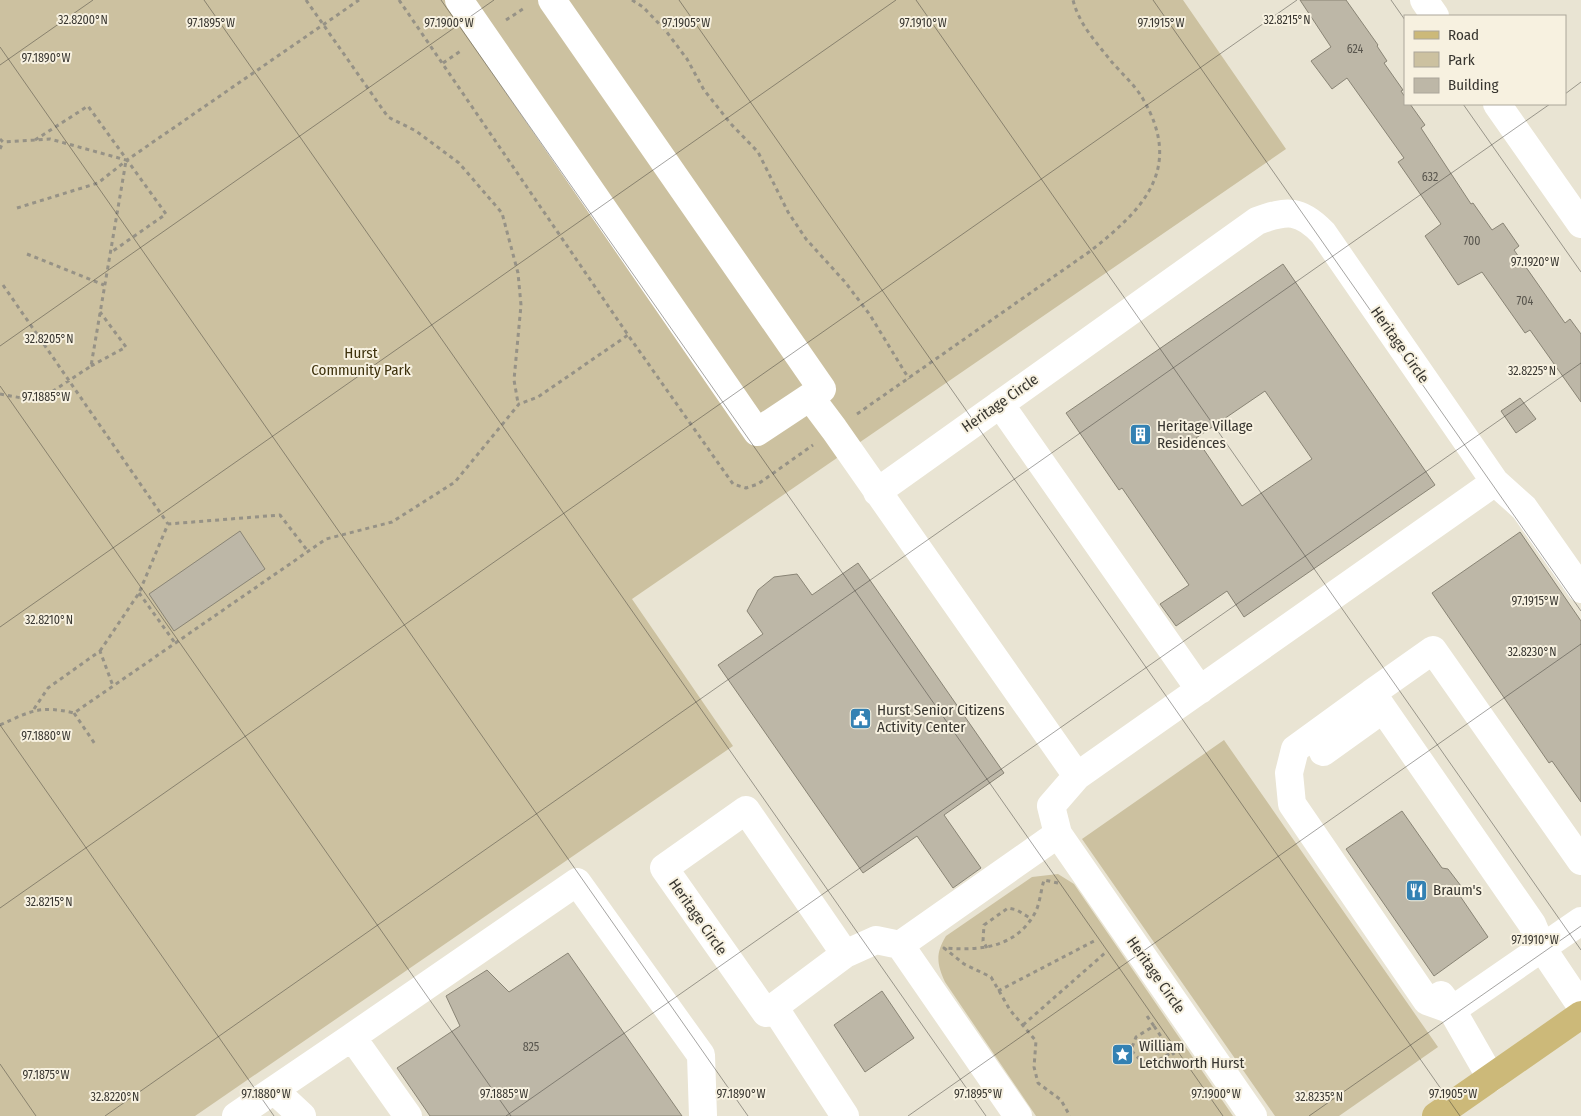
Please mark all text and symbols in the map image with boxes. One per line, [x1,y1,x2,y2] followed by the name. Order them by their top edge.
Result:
[58,13,108,27] text: 32.8200°N
[1263,13,1311,27] text: 32.8215°N
[1404,15,1566,105] legend
[187,16,235,30] text: 97.1895°W
[424,16,474,30] text: 97.1900°W
[662,16,710,30] text: 97.1905°W
[899,16,947,30] text: 97.1910°W
[1138,16,1184,30] text: 97.1915°W
[1448,26,1479,44] text: Road
[1347,42,1364,56] house number: 624
[21,51,71,65] text: 97.1890°W
[1448,51,1475,69] text: Park
[1448,76,1499,94] text: Building
[1422,170,1438,184] house number: 632
[1463,234,1481,248] house number: 700
[1511,255,1559,269] text: 97.1920°W
[1517,294,1534,308] house number: 704
[1367,303,1433,387] street label: Heritage Circle
[25,332,73,346] text: 32.8205°N
[311,344,411,379] park label: Hurst Community Park
[1508,364,1556,378] text: 32.8225°N
[958,370,1042,436] street label: Heritage Circle
[22,390,70,404] text: 97.1885°W
[1157,417,1253,452] place label: Heritage Village Residences
[1129,423,1153,447] building icon: Heritage Village Residences
[1512,594,1558,608] text: 97.1915°W
[25,613,73,627] text: 32.8210°N
[1508,645,1556,659] text: 32.8230°N
[877,701,1005,736] place label: Hurst Senior Citizens Activity Center
[849,707,873,731] public building icon: Hurst Senior Citizens Activity Center
[21,729,71,743] text: 97.1880°W
[665,875,731,959] street label: Heritage Circle
[1405,878,1429,902] restaurant icon: Braum's
[1433,881,1482,899] place label: Braum's
[25,895,73,909] text: 32.8215°N
[1123,933,1189,1017] street label: Heritage Circle
[1511,933,1559,947] text: 97.1910°W
[1139,1037,1244,1072] place label: William Letchworth Hurst
[523,1040,540,1054] house number: 825
[1111,1043,1135,1067] place icon: William Letchworth Hurst
[22,1068,70,1082] text: 97.1875°W
[241,1087,291,1101] text: 97.1880°W
[480,1087,528,1101] text: 97.1885°W
[716,1087,766,1101] text: 97.1890°W
[954,1087,1002,1101] text: 97.1895°W
[1191,1087,1241,1101] text: 97.1900°W
[1429,1087,1477,1101] text: 97.1905°W
[91,1090,139,1104] text: 32.8220°N
[1295,1090,1343,1104] text: 32.8235°N

